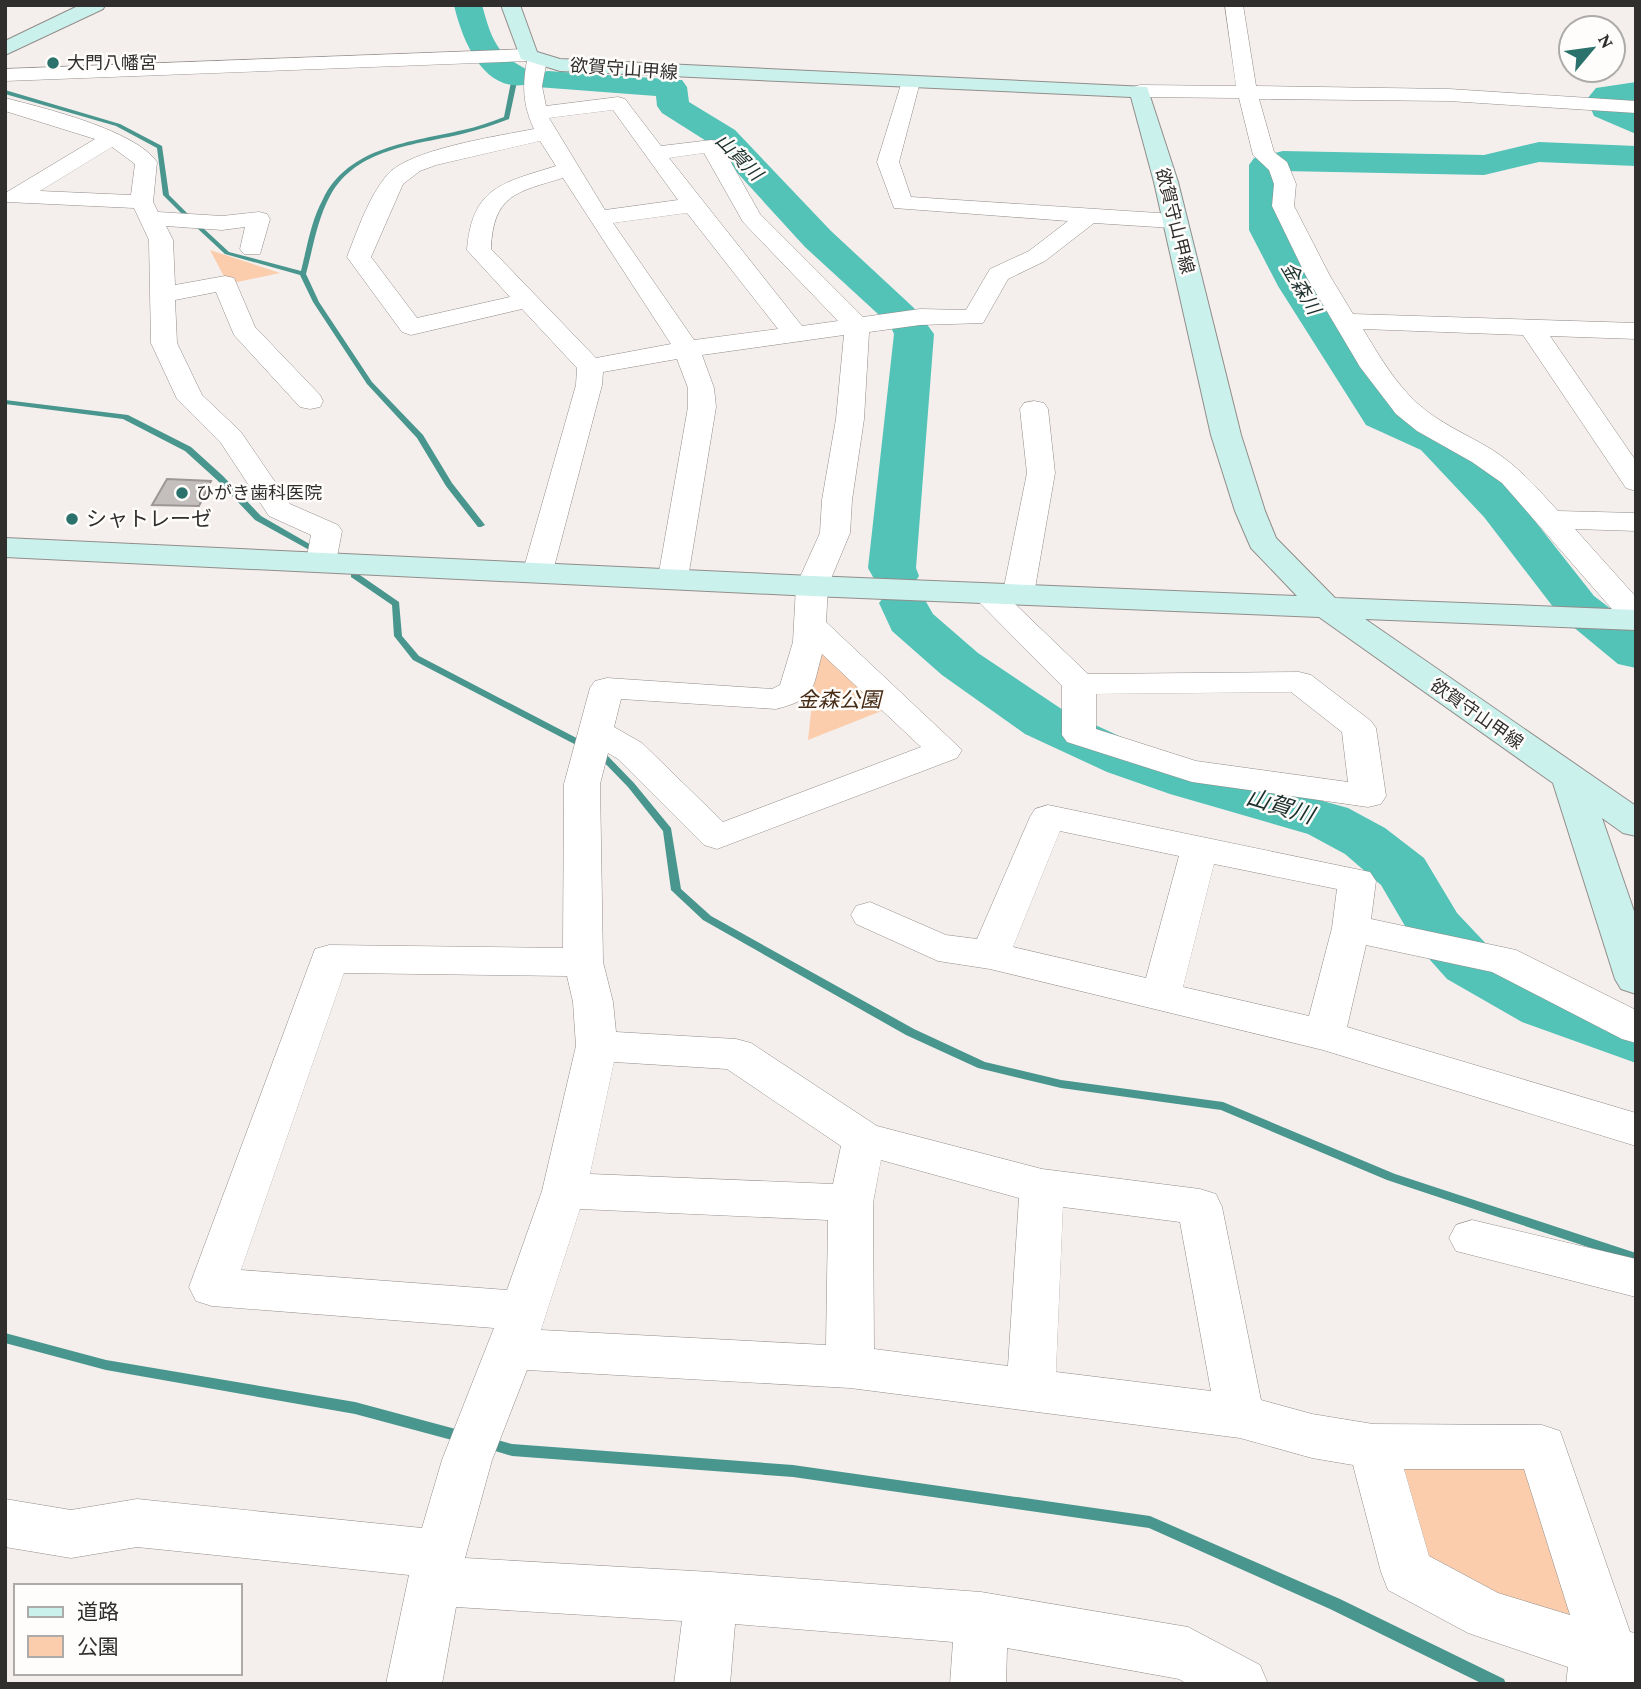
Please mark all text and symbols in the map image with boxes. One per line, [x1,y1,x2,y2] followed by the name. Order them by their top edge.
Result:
[1557,14,1627,84] north arrow
[1594,30,1619,52] text: N
[67,53,157,73] place label: 大門八幡宮
[45,55,61,71] marker: 大門八幡宮
[569,55,679,83] street label: 欲賀守山甲線
[711,129,768,186] water label: 山賀川
[1152,166,1198,276] street label: 欲賀守山甲線
[1277,258,1326,320] water label: 金森川
[196,483,322,503] place label: ひがき歯科医院
[174,485,190,501] marker: ひがき歯科医院
[86,507,212,531] place label: シャトレーゼ
[64,511,80,527] marker: シャトレーゼ
[1427,675,1527,753] street label: 欲賀守山甲線
[797,688,884,712] park label: 金森公園
[1243,783,1320,829] water label: 山賀川
[14,1584,242,1675] legend
[77,1600,119,1624] text: 道路
[77,1635,119,1659] text: 公園

